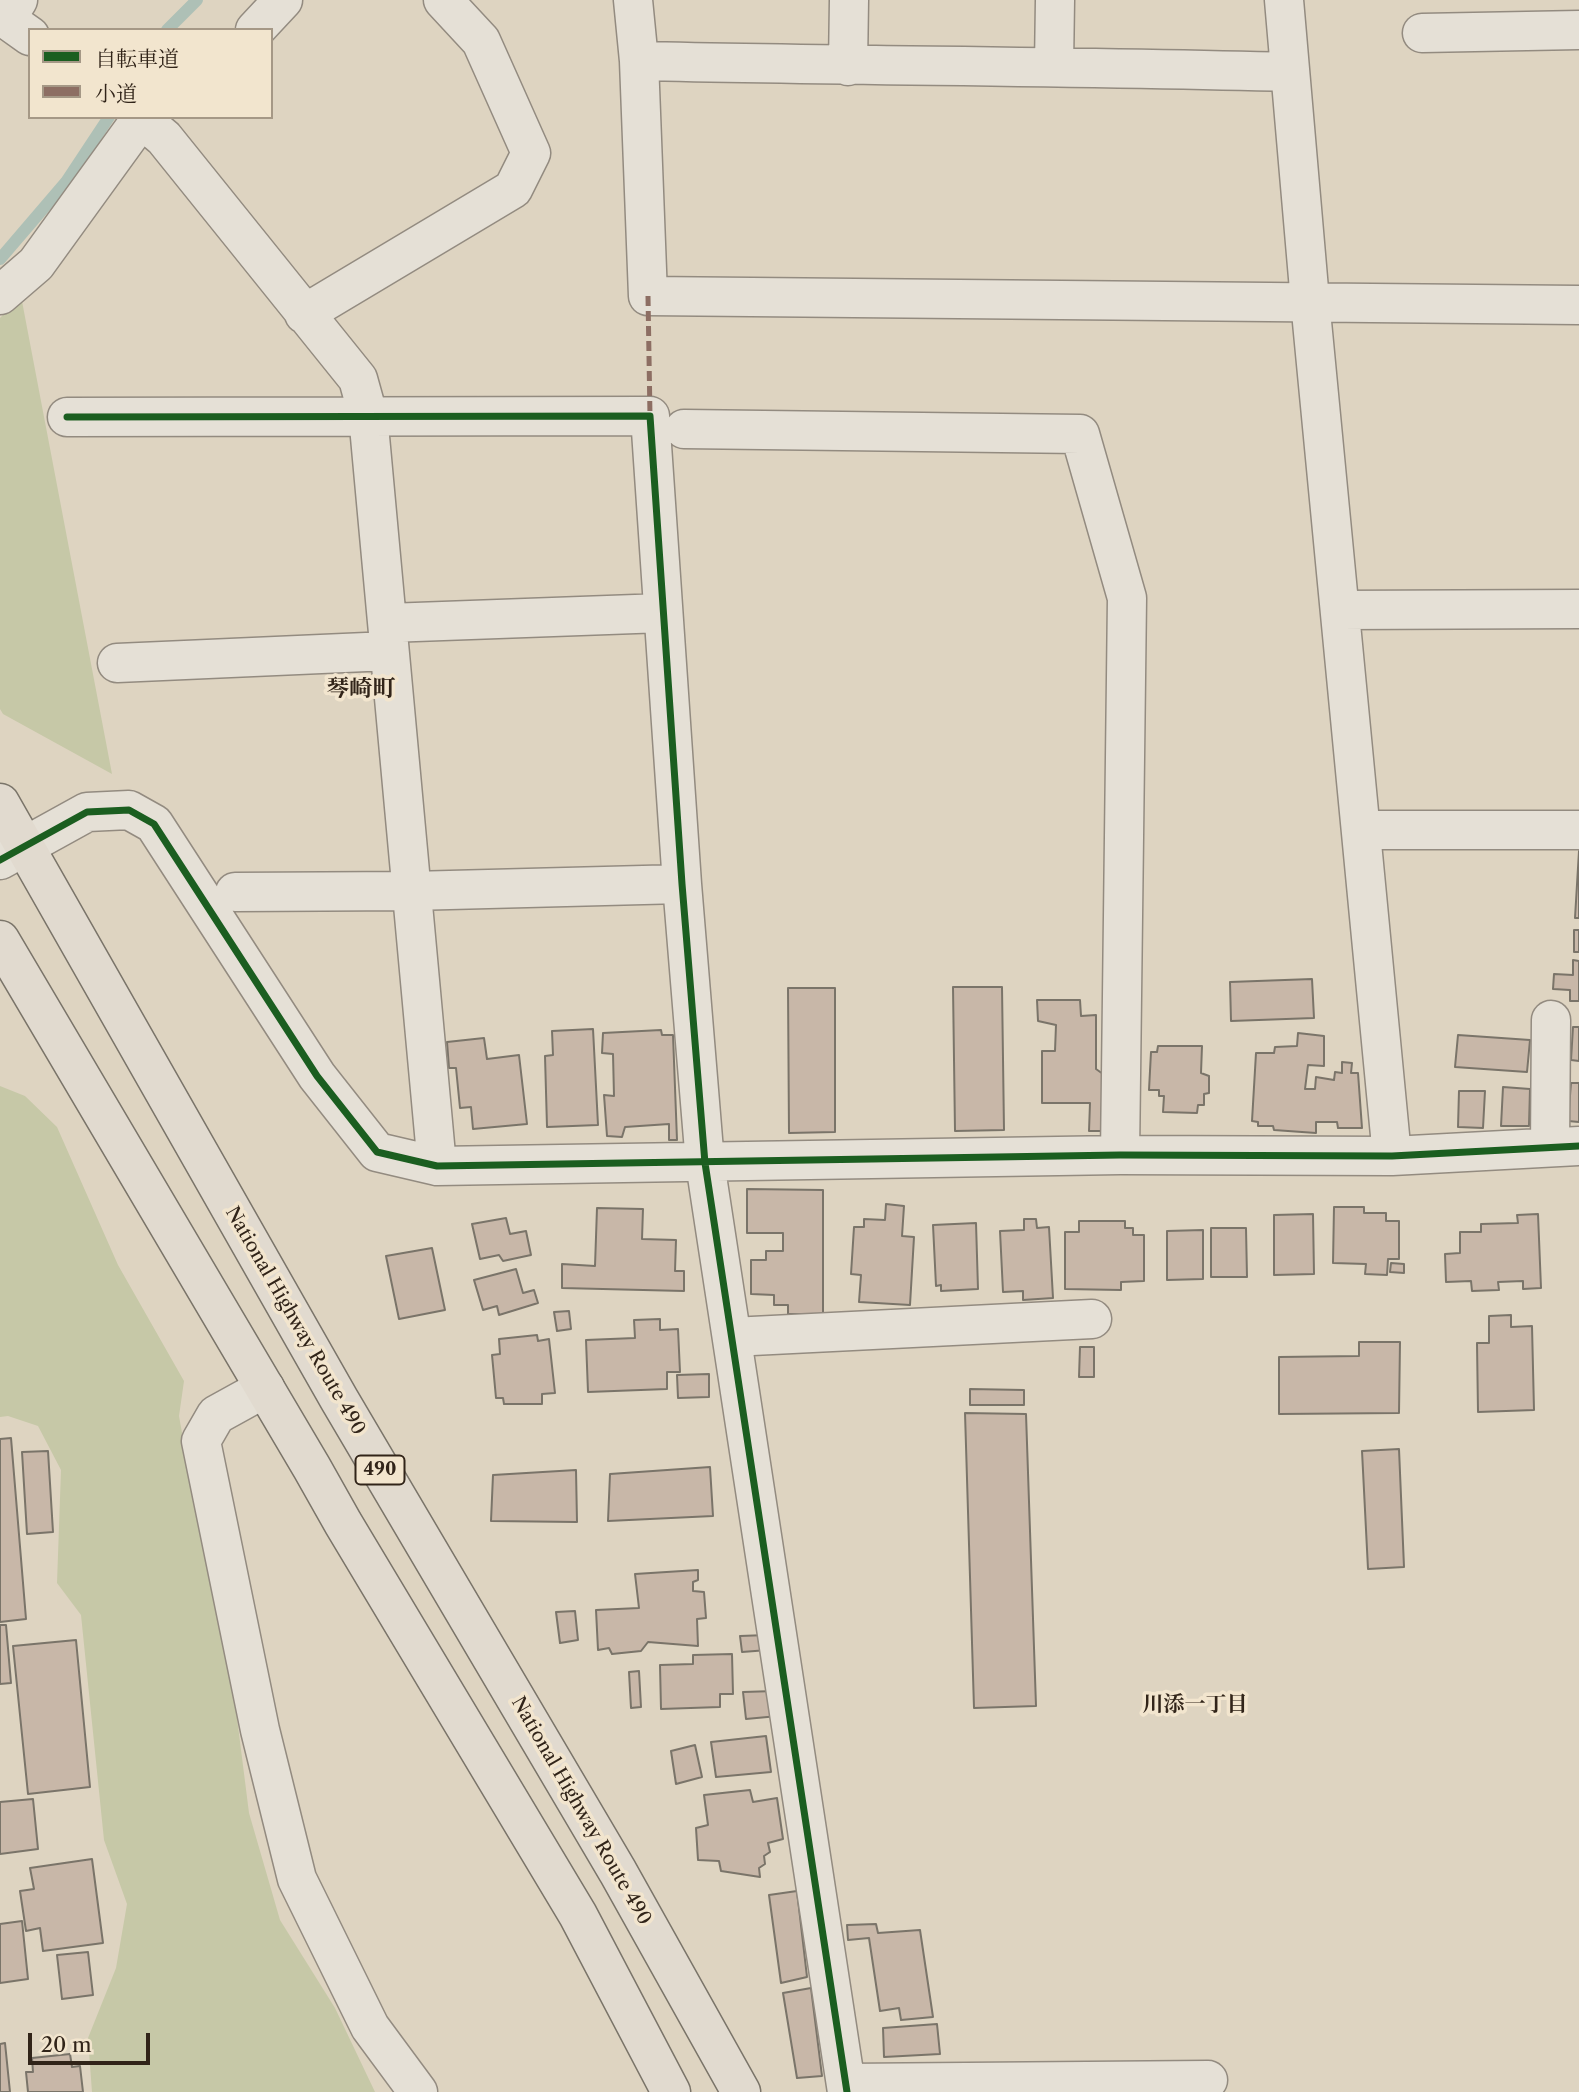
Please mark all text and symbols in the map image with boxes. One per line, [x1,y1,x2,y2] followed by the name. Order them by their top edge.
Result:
[28,28,273,119] legend
[95,46,179,71] text: 自転車道
[95,81,137,106] text: 小道
[327,675,395,703] district label: 琴崎町
[220,1203,370,1439] street label: National Highway Route 490
[356,1456,404,1484] road number: 490
[1143,1692,1247,1718] district label: 川添一丁目
[506,1693,656,1929] street label: National Highway Route 490
[32,2018,154,2062] scale bar
[41,2032,92,2057] text: 20 m

